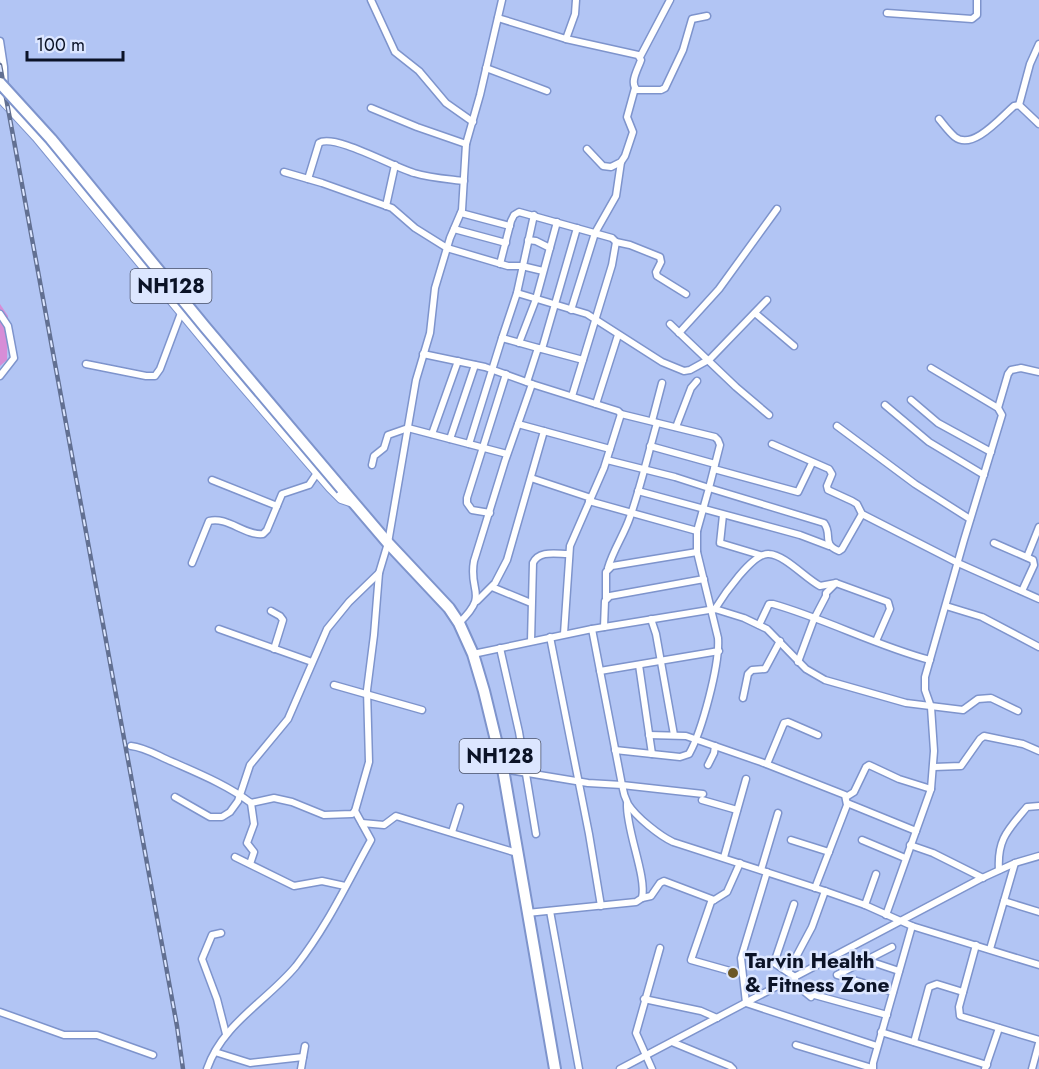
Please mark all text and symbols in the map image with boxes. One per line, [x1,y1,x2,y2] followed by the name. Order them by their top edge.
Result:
[27,24,123,62] scale bar
[36,32,85,58] text: 100 m
[130,269,212,303] road number: NH128
[460,739,540,773] road number: NH128
[745,946,890,1000] place label: Tarvin Health & Fitness Zone
[726,966,740,980] marker: Tarvin Health & Fitness Zone

